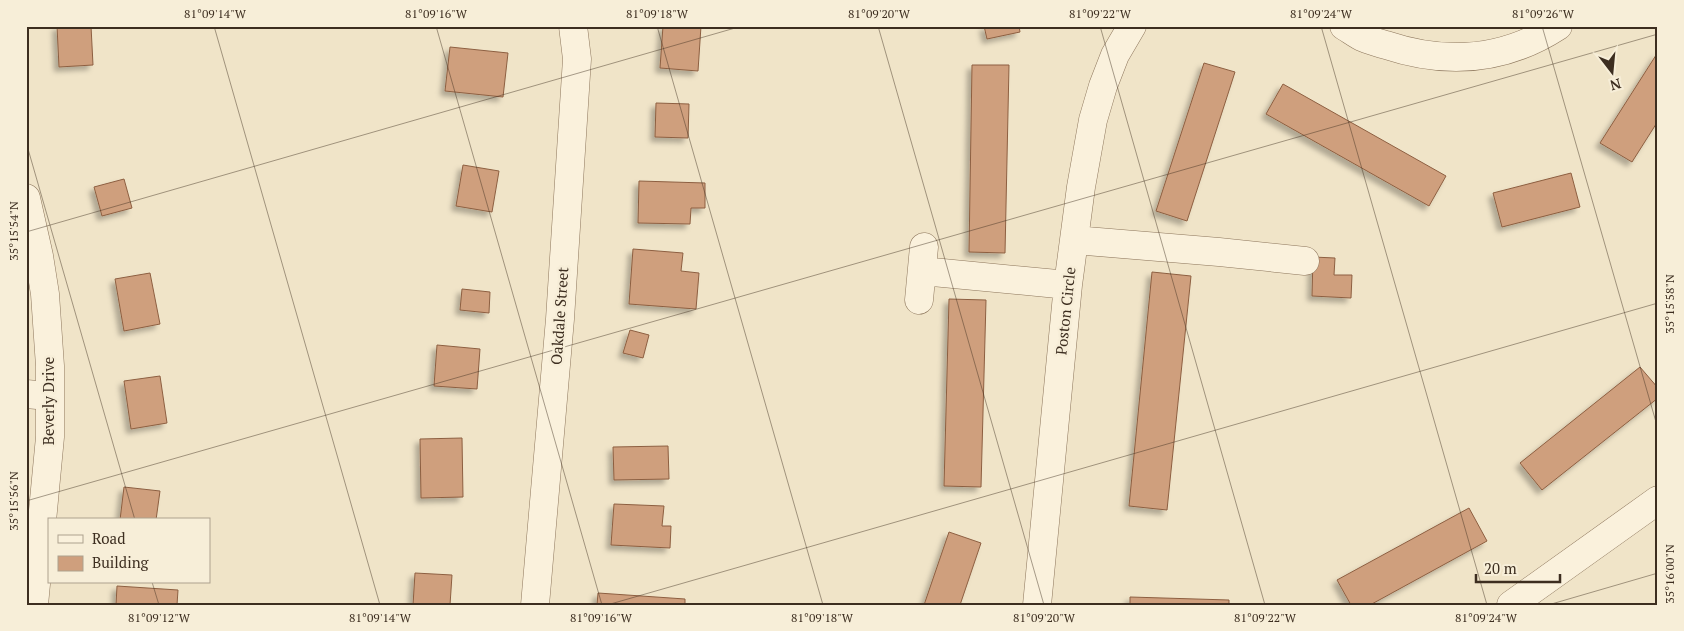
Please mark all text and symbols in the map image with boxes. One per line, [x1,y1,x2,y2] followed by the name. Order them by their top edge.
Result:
[184,6,247,21] text: 81°09'14"W
[405,6,468,21] text: 81°09'16"W
[626,6,689,21] text: 81°09'18"W
[848,6,911,21] text: 81°09'20"W
[1069,6,1132,21] text: 81°09'22"W
[1290,6,1353,21] text: 81°09'24"W
[1512,6,1575,21] text: 81°09'26"W
[1586,48,1636,98] north arrow
[1608,74,1623,96] text: N
[6,201,21,261] text: 35°15'54"N
[546,266,572,366] street label: Oakdale Street
[1050,266,1080,356] street label: Poston Circle
[1662,274,1677,334] text: 35°15'58"N
[38,357,58,445] street label: Beverly Drive
[6,471,21,531] text: 35°15'56"N
[48,518,210,584] legend
[92,528,125,548] text: Road
[1662,544,1677,604] text: 35°16'00"N
[1476,551,1560,583] scale bar
[92,552,150,572] text: Building
[1484,558,1517,578] text: 20 m
[128,610,191,625] text: 81°09'12"W
[349,610,412,625] text: 81°09'14"W
[570,610,633,625] text: 81°09'16"W
[791,610,854,625] text: 81°09'18"W
[1013,610,1076,625] text: 81°09'20"W
[1234,610,1297,625] text: 81°09'22"W
[1455,610,1518,625] text: 81°09'24"W

